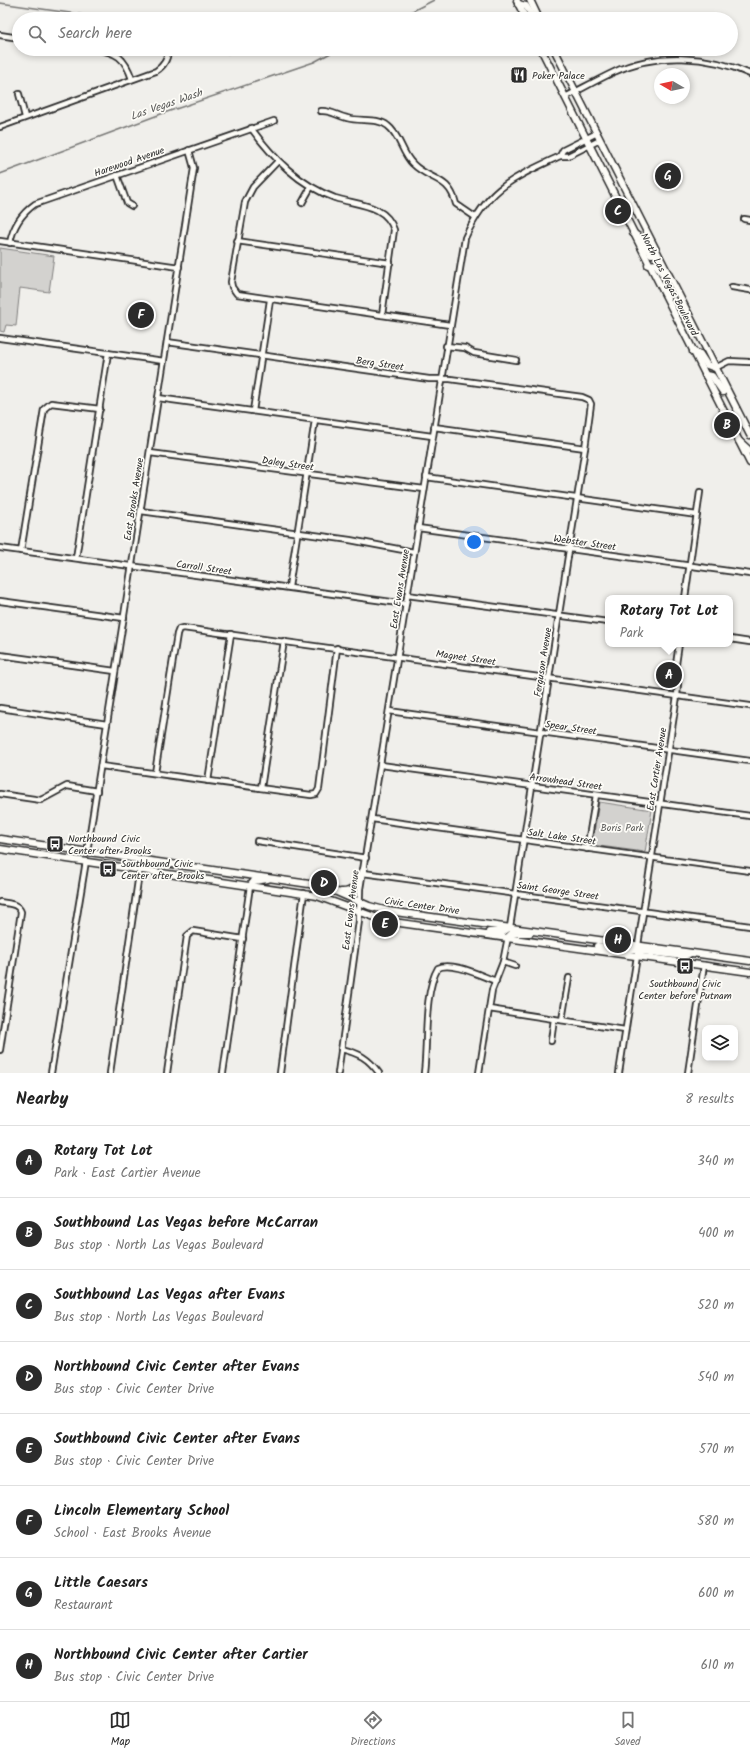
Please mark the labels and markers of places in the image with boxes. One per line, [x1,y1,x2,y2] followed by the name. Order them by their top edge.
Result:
[509,65,529,85] restaurant icon: Poker Palace
[532,68,585,84] place label: Poker Palace
[655,161,681,191] pin: G
[605,196,631,226] pin: C
[128,300,154,330] pin: F
[714,410,740,440] pin: B
[656,660,682,690] pin: A
[68,831,152,859] place label: Northbound Civic Center after Brooks
[45,834,65,854] bus stop icon: Northbound Civic Center after Brooks
[121,856,205,884] place label: Southbound Civic Center after Brooks
[98,859,118,879] bus stop icon: Southbound Civic Center after Brooks
[311,868,337,898] pin: D
[372,909,398,939] pin: E
[605,925,631,955] pin: H
[675,956,695,976] bus stop icon: Southbound Civic Center before Putnam
[638,976,732,1004] place label: Southbound Civic Center before Putnam

